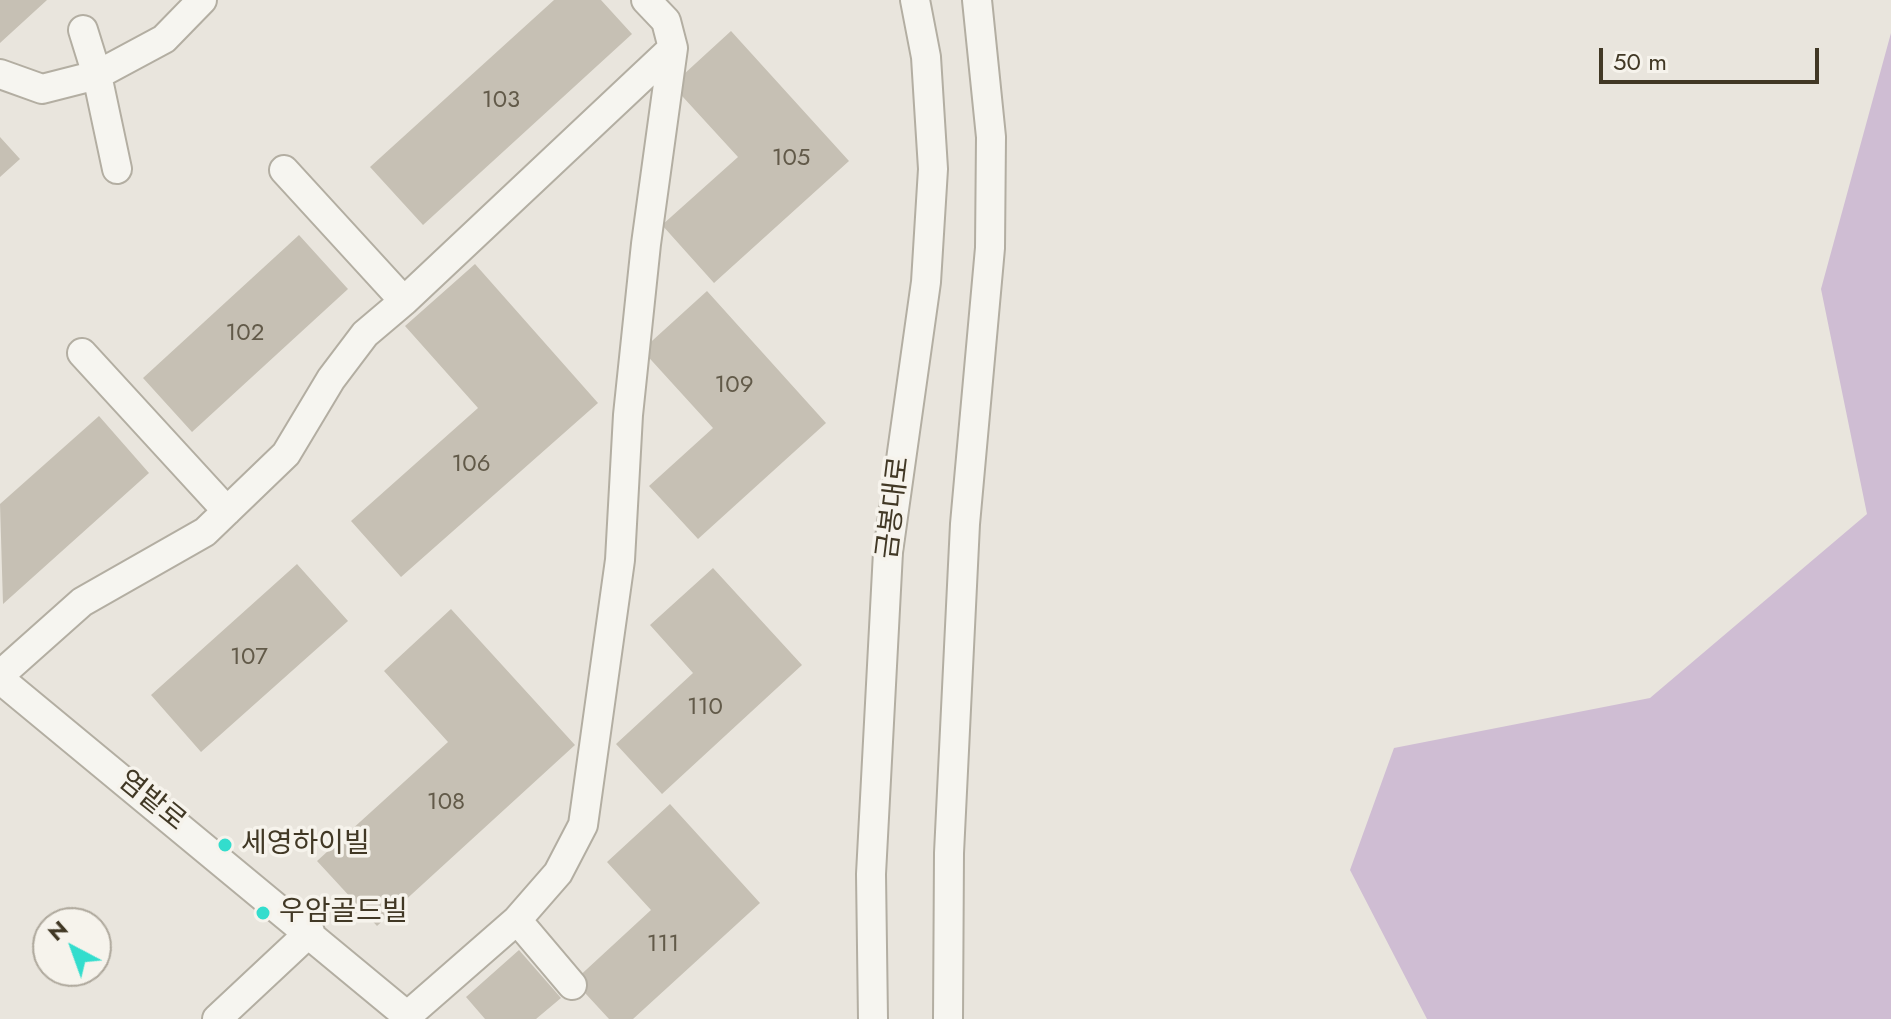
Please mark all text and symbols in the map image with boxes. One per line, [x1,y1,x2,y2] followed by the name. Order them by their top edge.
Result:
[1603,32,1823,82] scale bar
[1613,44,1667,79] text: 50 m
[482,87,520,115] house number: 103
[772,145,810,173] house number: 105
[226,320,264,348] house number: 102
[714,372,754,400] house number: 109
[451,451,491,479] house number: 106
[872,455,918,561] street label: 금봉대로
[230,644,268,672] house number: 107
[687,694,723,722] house number: 110
[110,765,192,839] street label: 염밭로
[427,789,465,817] house number: 108
[241,828,370,862] place label: 세영하이빌
[216,836,234,854] marker: 세영하이빌
[279,896,408,930] place label: 우암골드빌
[254,904,272,922] marker: 우암골드빌
[32,907,112,987] north arrow
[40,913,75,948] text: N
[647,931,679,959] house number: 111

